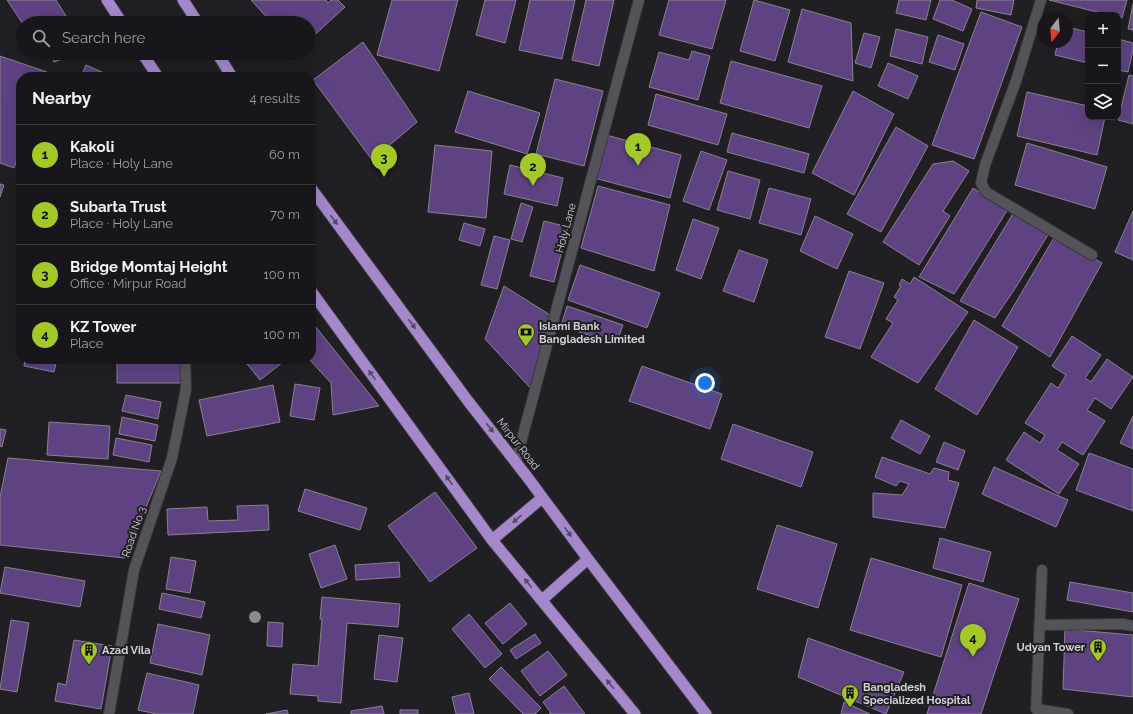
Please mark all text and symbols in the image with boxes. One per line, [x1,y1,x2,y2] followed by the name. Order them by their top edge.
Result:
[1037,12,1073,48] north arrow
[1085,12,1121,120] map controls
[1085,12,1121,48] button: +
[16,16,316,60] search box
[30,27,52,49] icon: search
[62,29,145,47] text: Search here
[1085,48,1121,84] button: −
[1085,84,1121,120] button: layers
[32,88,91,108] text: Nearby
[249,91,300,106] text: 4 results
[625,133,651,166] pin: 1
[70,138,114,156] text: Kakoli
[371,144,397,177] pin: 3
[42,147,48,162] text: 1
[269,147,300,162] text: 60 m
[520,153,546,186] pin: 2
[70,156,173,171] text: Place · Holy Lane
[70,198,167,216] text: Subarta Trust
[553,201,579,254] street label: Holy Lane
[41,207,49,222] text: 2
[270,207,300,222] text: 70 m
[330,214,338,225] one-way arrow
[70,216,173,231] text: Place · Holy Lane
[70,258,227,276] text: Bridge Momtaj Height
[41,267,49,282] text: 3
[263,267,300,282] text: 100 m
[70,276,186,291] text: Office · Mirpur Road
[70,318,136,336] text: KZ Tower
[407,319,415,329] one-way arrow
[539,320,645,346] place label: Islami Bank Bangladesh Limited
[516,322,536,347] bank icon: Islami Bank Bangladesh Limited
[41,327,49,342] text: 4
[263,327,300,342] text: 100 m
[70,336,103,351] text: Place
[368,370,376,380] one-way arrow
[695,373,715,393] your location
[494,416,542,473] street label: Mirpur Road
[485,423,493,433] one-way arrow
[445,475,453,485] one-way arrow
[119,505,149,559] street label: Road No 3
[512,514,522,523] one-way arrow
[563,527,571,537] one-way arrow
[524,578,532,589] one-way arrow
[960,624,986,657] pin: 4
[1088,637,1108,662] building icon: Udyan Tower
[79,640,99,665] building icon: Azad Vila
[1017,641,1086,654] place label: Udyan Tower
[102,644,151,657] place label: Azad Vila
[606,678,615,689] one-way arrow
[863,681,971,707] place label: Bangladesh Specialized Hospital
[840,683,860,708] building icon: Bangladesh Specialized Hospital

